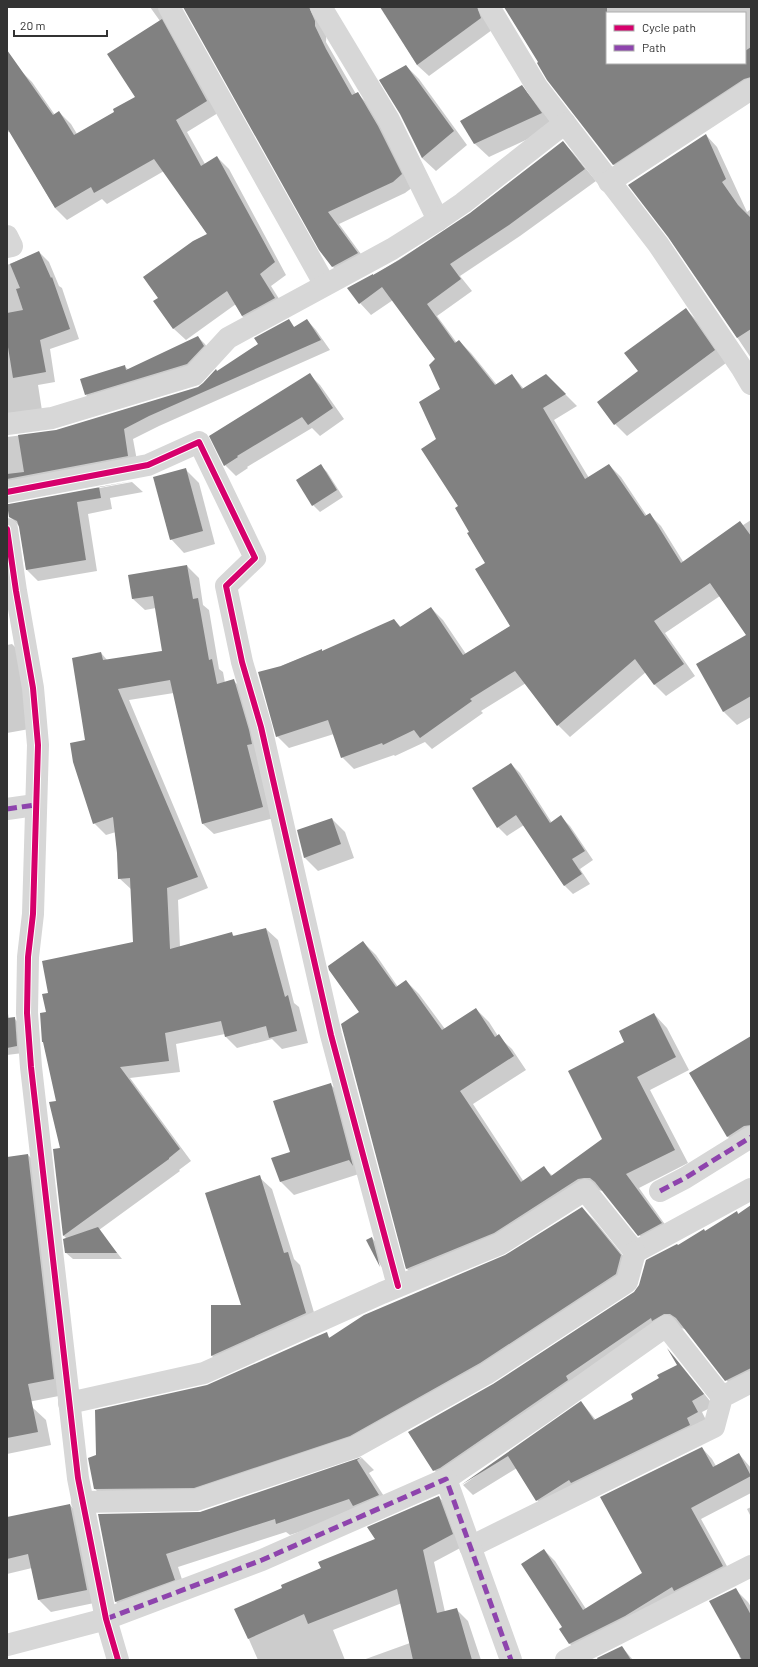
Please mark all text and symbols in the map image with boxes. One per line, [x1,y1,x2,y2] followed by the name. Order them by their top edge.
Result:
[14,12,107,38] scale bar
[606,12,746,64] legend
[20,18,46,32] text: 20 m
[642,20,696,34] text: Cycle path
[642,40,666,54] text: Path

